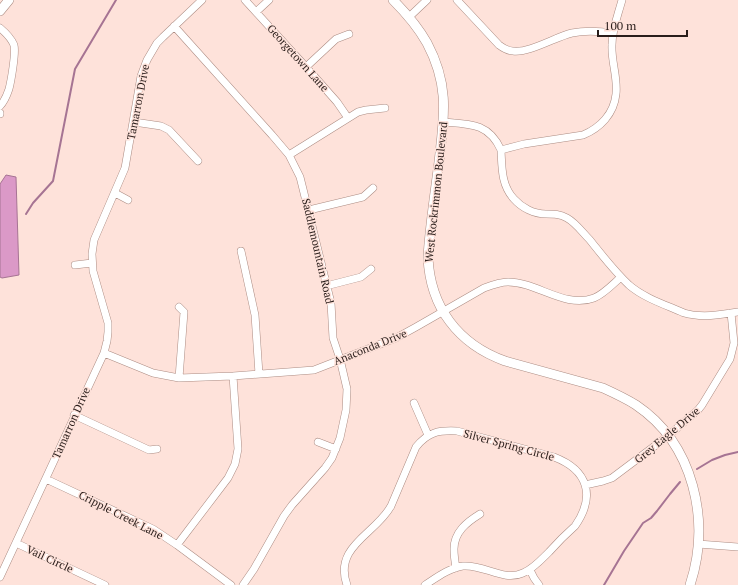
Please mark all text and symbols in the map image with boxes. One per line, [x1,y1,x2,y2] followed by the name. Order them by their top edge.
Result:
[598,12,687,38] scale bar
[604,18,637,33] text: 100 m
[264,21,332,95] street label: Georgetown Lane
[124,62,152,141] street label: Tamarron Drive
[422,121,450,263] street label: West Rockrimmon Boulevard
[299,197,337,305] street label: Saddlemountain Road
[331,326,409,368] street label: Anaconda Drive
[49,385,93,461] street label: Tamarron Drive
[632,403,703,466] street label: Grey Eagle Drive
[462,426,556,464] street label: Silver Spring Circle
[76,488,166,543] street label: Cripple Creek Lane
[24,542,76,576] street label: Vail Circle

